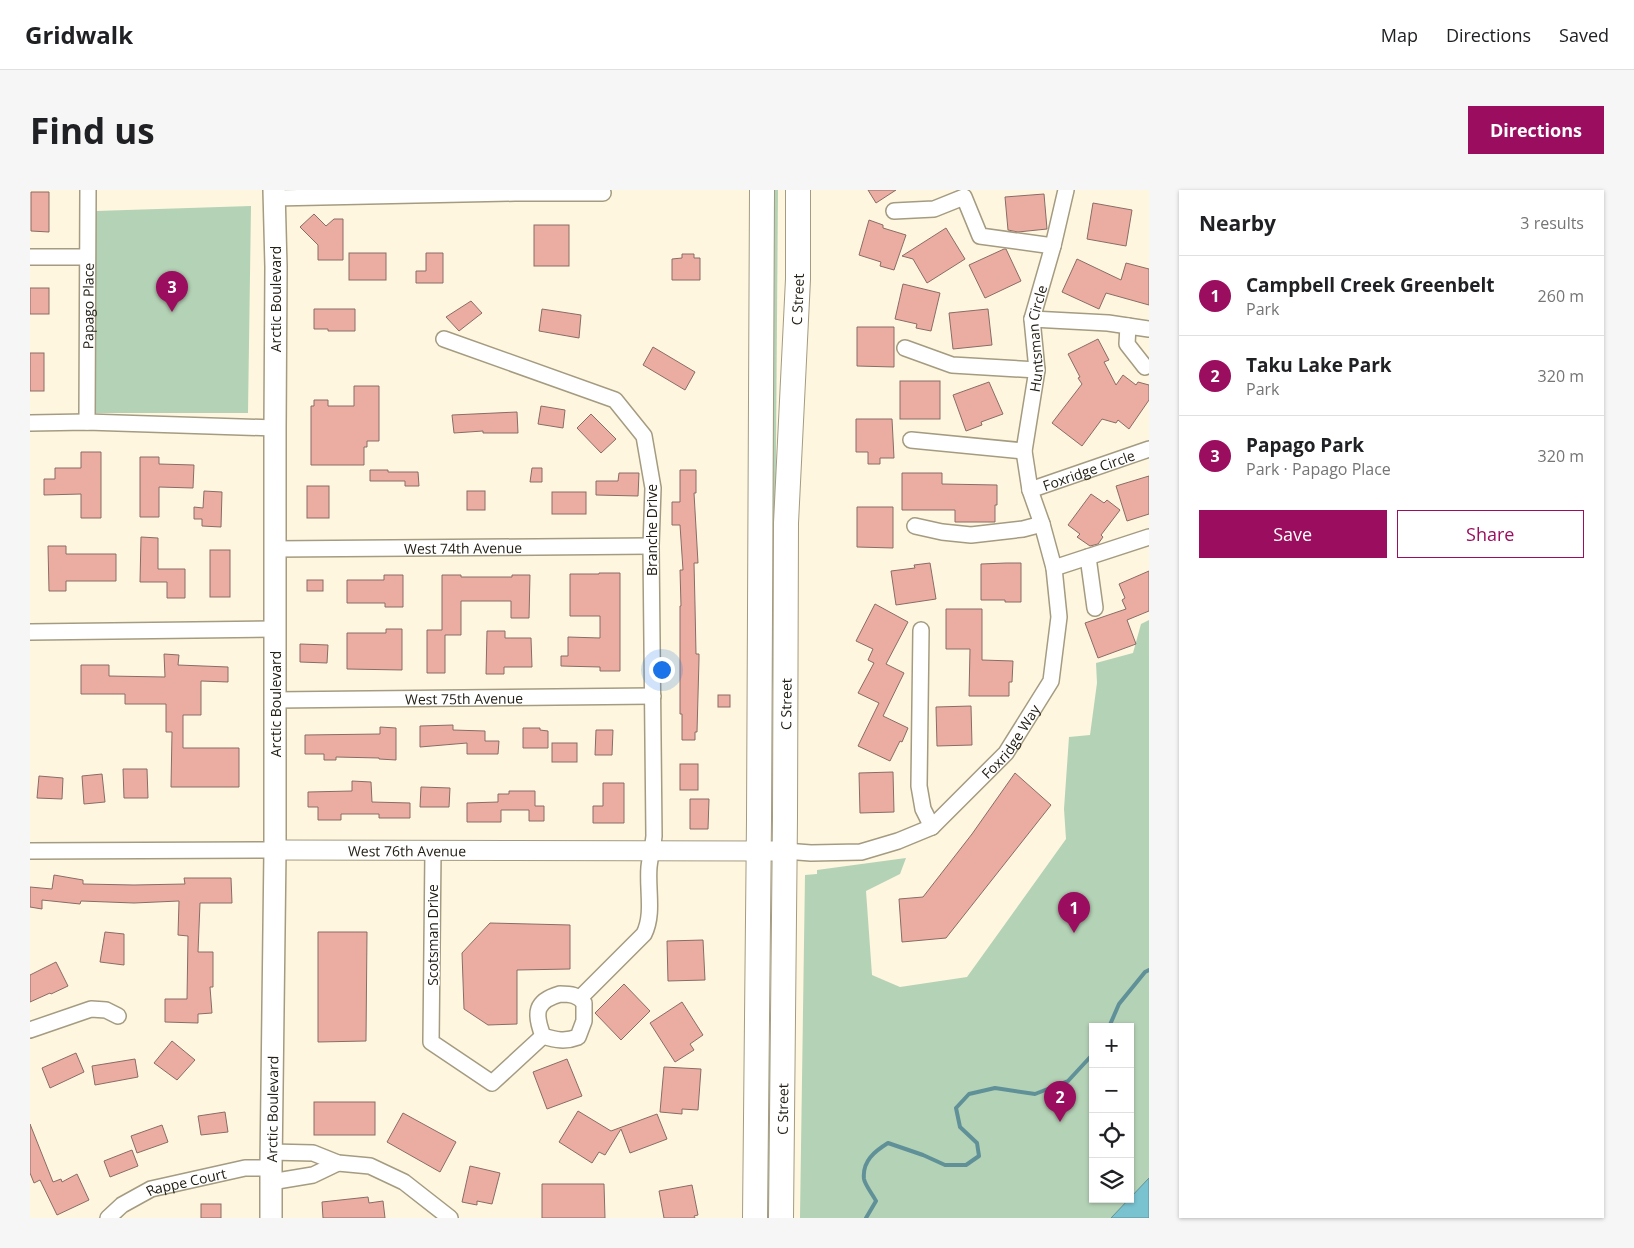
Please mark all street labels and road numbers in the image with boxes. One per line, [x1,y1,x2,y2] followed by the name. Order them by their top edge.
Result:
[266,246,285,352] street label: Arctic Boulevard
[78,263,97,349] street label: Papago Place
[786,273,808,326] street label: C Street
[1023,283,1051,393] street label: Huntsman Circle
[1040,445,1137,494] street label: Foxridge Circle
[642,484,661,576] street label: Branche Drive
[404,538,522,557] street label: West 74th Avenue
[266,651,285,757] street label: Arctic Boulevard
[776,678,795,730] street label: C Street
[405,688,523,708] street label: West 75th Avenue
[977,700,1044,782] street label: Foxridge Way
[348,841,466,860] street label: West 76th Avenue
[423,884,442,986] street label: Scotsman Drive
[262,1055,282,1163] street label: Arctic Boulevard
[772,1083,792,1135] street label: C Street
[142,1163,228,1200] street label: Rappe Court

